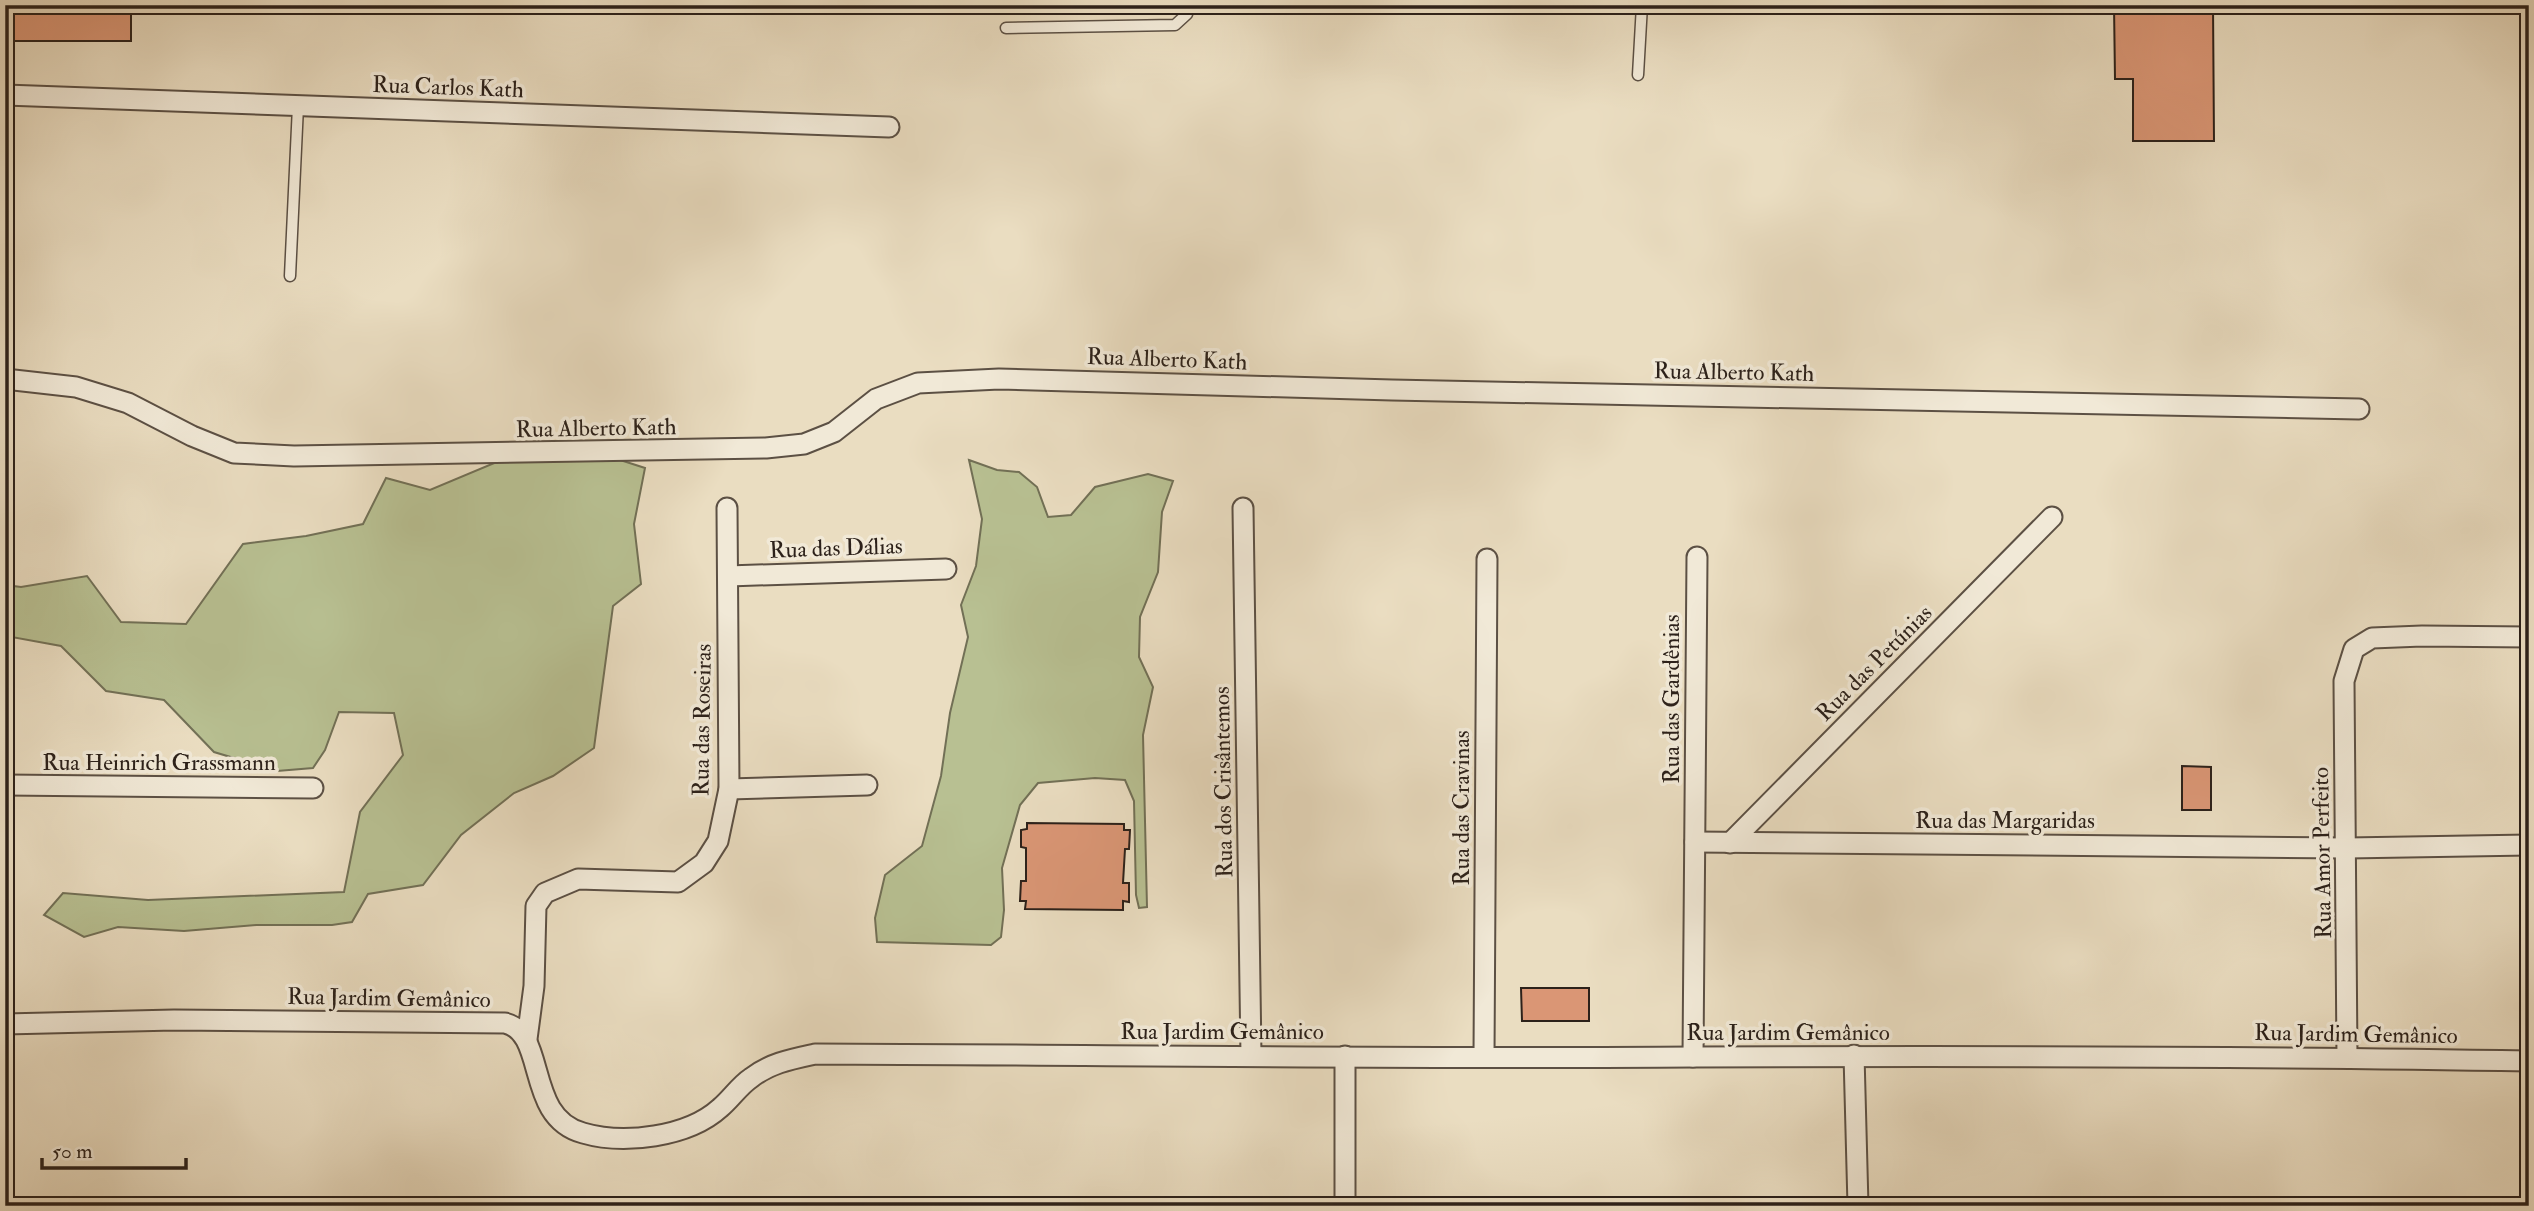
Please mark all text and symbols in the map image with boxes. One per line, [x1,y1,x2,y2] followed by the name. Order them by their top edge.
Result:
[372,70,524,104] street label: Rua Carlos Kath
[1086,342,1248,376] street label: Rua Alberto Kath
[1653,356,1815,388] street label: Rua Alberto Kath
[515,412,677,444] street label: Rua Alberto Kath
[769,531,903,565] street label: Rua das Dálias
[1810,599,1938,727] street label: Rua das Petúnias
[1657,614,1686,784] street label: Rua das Gardênias
[686,643,718,797] street label: Rua das Roseiras
[1207,686,1239,878] street label: Rua dos Crisântemos
[1447,730,1476,886] street label: Rua das Cravinas
[42,748,276,777] street label: Rua Heinrich Grassmann
[2306,767,2338,939] street label: Rua Amor Perfeito
[1915,806,2095,835] street label: Rua das Margaridas
[287,982,491,1014] street label: Rua Jardim Gemânico
[1120,1017,1324,1046] street label: Rua Jardim Gemânico
[1686,1018,1890,1047] street label: Rua Jardim Gemânico
[2254,1018,2458,1050] street label: Rua Jardim Gemânico
[42,1127,186,1171] scale bar
[52,1138,93,1165] text: 50 m

